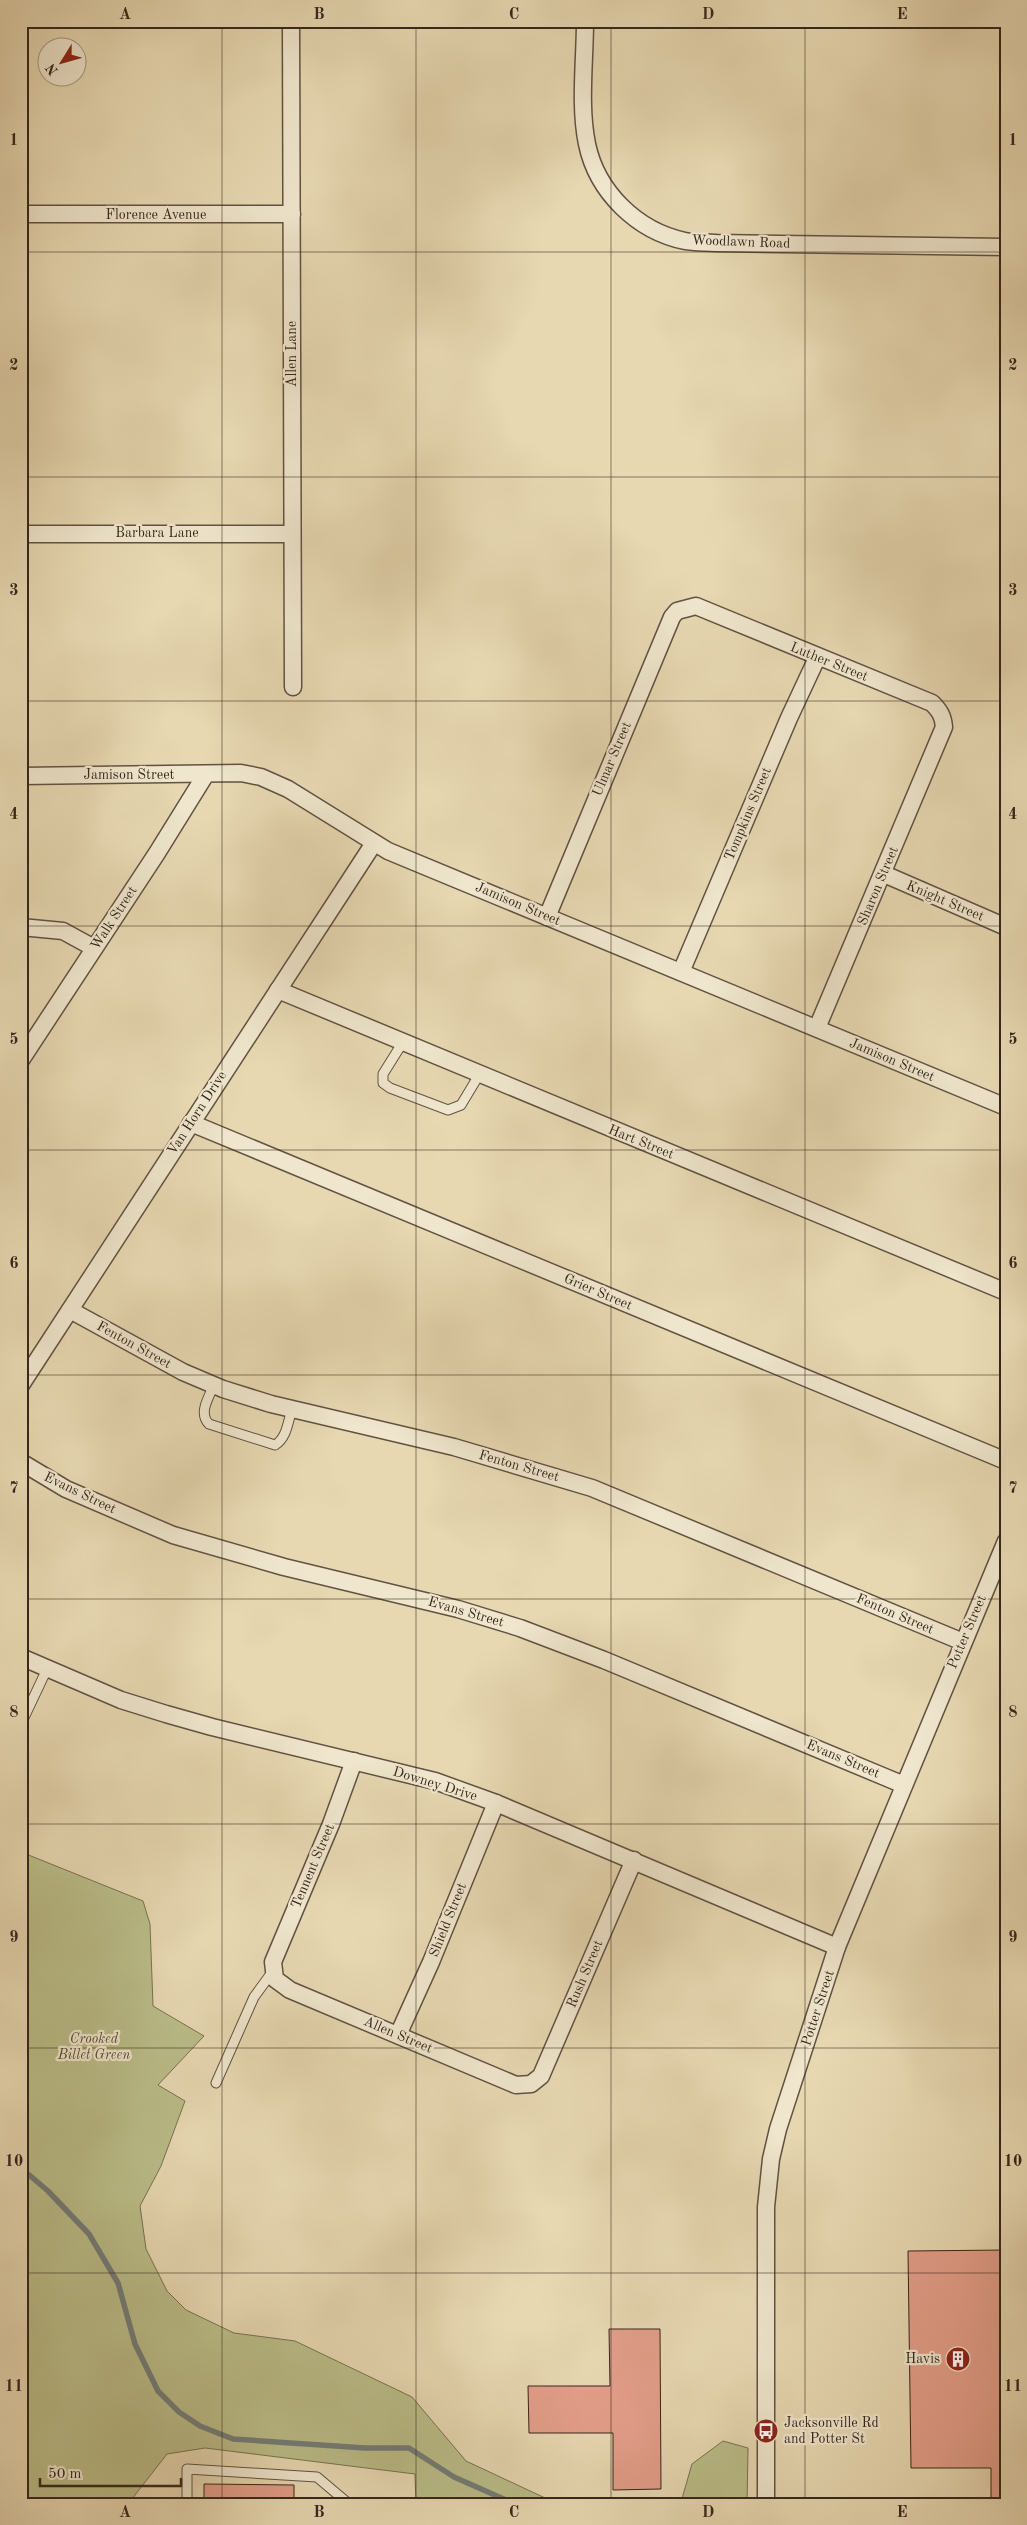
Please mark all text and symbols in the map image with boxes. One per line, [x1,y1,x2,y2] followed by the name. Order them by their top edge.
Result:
[119,7,131,23] text: A
[313,7,325,23] text: B
[509,7,519,23] text: C
[702,7,714,23] text: D
[896,7,908,23] text: E
[38,38,88,88] north arrow
[43,60,61,78] text: N
[9,133,19,149] text: 1
[1008,133,1018,149] text: 1
[106,208,206,222] street label: Florence Avenue
[691,233,791,251] street label: Woodlawn Road
[285,321,299,387] street label: Allen Lane
[9,358,19,374] text: 2
[1008,358,1018,374] text: 2
[115,526,199,540] street label: Barbara Lane
[9,583,19,599] text: 3
[1008,583,1018,599] text: 3
[788,640,870,684] street label: Luther Street
[590,720,634,798] street label: Ulmar Street
[722,765,774,863] street label: Tompkins Street
[84,768,175,782] street label: Jamison Street
[9,807,19,823] text: 4
[1008,807,1018,823] text: 4
[855,844,901,928] street label: Sharon Street
[904,878,986,924] street label: Knight Street
[473,880,563,928] street label: Jamison Street
[88,884,140,952] street label: Walk Street
[9,1032,19,1048] text: 5
[1008,1032,1018,1048] text: 5
[847,1036,937,1084] street label: Jamison Street
[165,1069,229,1157] street label: Van Horn Drive
[606,1122,676,1162] street label: Hart Street
[9,1256,19,1272] text: 6
[1008,1256,1018,1272] text: 6
[562,1271,634,1313] street label: Grier Street
[94,1319,174,1371] street label: Fenton Street
[477,1448,561,1484] street label: Fenton Street
[42,1470,118,1516] street label: Evans Street
[9,1481,19,1497] text: 7
[1008,1481,1018,1497] text: 7
[854,1591,936,1637] street label: Fenton Street
[945,1593,989,1671] street label: Potter Street
[426,1594,506,1630] street label: Evans Street
[9,1705,19,1721] text: 8
[1008,1705,1018,1721] text: 8
[804,1737,882,1781] street label: Evans Street
[391,1765,479,1803] street label: Downey Drive
[289,1822,337,1910] street label: Tennent Street
[427,1881,469,1959] street label: Shield Street
[9,1930,19,1946] text: 9
[1008,1930,1018,1946] text: 9
[564,1938,606,2010] street label: Rush Street
[799,1968,837,2048] street label: Potter Street
[362,2014,435,2056] street label: Allen Street
[57,2032,130,2062] park label: Crooked Billet Green
[5,2154,23,2170] text: 10
[1004,2154,1022,2170] text: 10
[945,2346,971,2372] building icon: Havis
[905,2352,940,2366] place label: Havis
[5,2379,23,2395] text: 11
[1004,2379,1022,2395] text: 11
[784,2416,879,2446] place label: Jacksonville Rd and Potter St
[753,2418,779,2444] bus stop icon: Jacksonville Rd and Potter St
[40,2455,181,2487] scale bar
[48,2467,82,2482] text: 50 m
[119,2505,131,2521] text: A
[313,2505,325,2521] text: B
[509,2505,519,2521] text: C
[702,2505,714,2521] text: D
[896,2505,908,2521] text: E

